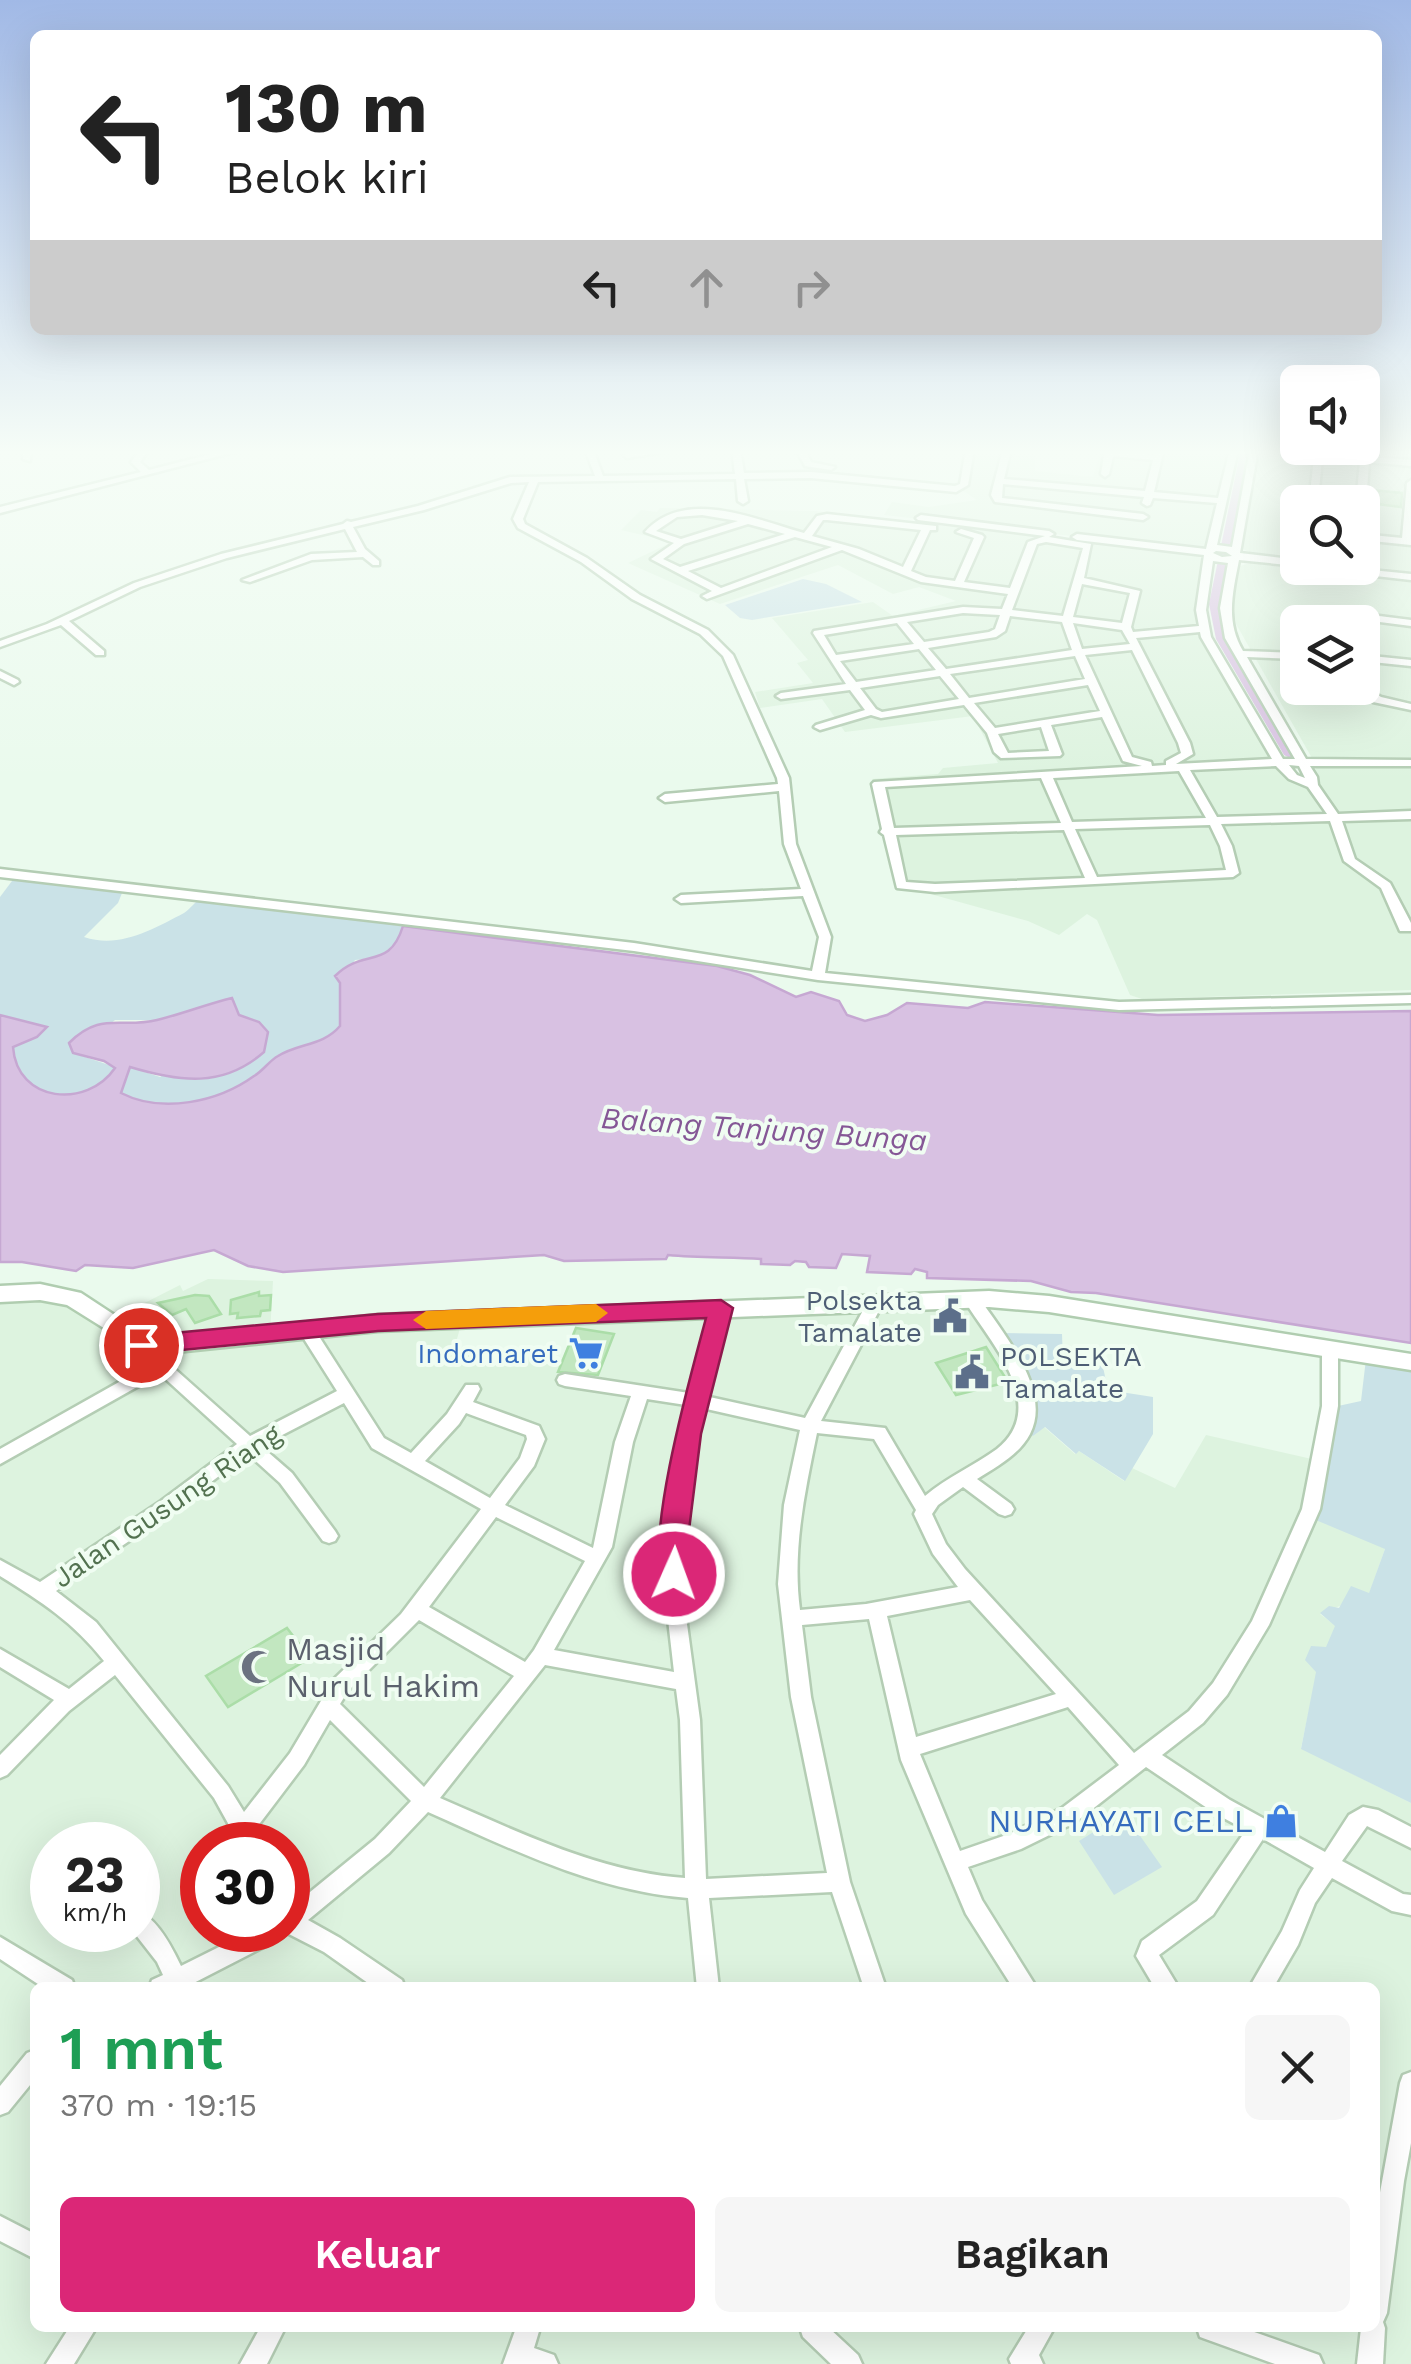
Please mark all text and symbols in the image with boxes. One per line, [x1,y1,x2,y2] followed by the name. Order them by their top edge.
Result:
[225,67,428,149] text: 130 m
[60,70,190,200] icon: left
[225,151,429,204] text: Belok kiri
[574,260,629,315] icon: left
[679,260,734,315] icon: ahead
[784,260,839,315] icon: right
[1280,365,1380,705] map controls
[1280,365,1380,465] button: sound
[1280,485,1380,585] button: search
[1280,605,1380,705] button: layers
[600,1100,928,1158] water label: Balang Tanjung Bunga
[798,1284,922,1349] place label: Polsekta Tamalate
[931,1297,969,1335] public building icon: Polsekta Tamalate
[99,1303,184,1388] pin
[114,1318,169,1373] icon: arrive
[567,1334,605,1372] supermarket icon: Indomaret
[417,1337,558,1370] place label: Indomaret
[1000,1340,1142,1405] place label: POLSEKTA Tamalate
[953,1353,991,1391] public building icon: POLSEKTA Tamalate
[47,1417,287,1595] street label: Jalan Gusung Riang
[622,1522,726,1626] position arrow
[286,1630,480,1705] place label: Masjid Nurul Hakim
[239,1648,277,1686] mosque icon: Masjid Nurul Hakim
[988,1802,1253,1840] place label: NURHAYATI CELL
[1262,1802,1300,1840] shop icon: NURHAYATI CELL
[180,1822,310,1952] speed limit sign: 30
[65,1845,125,1904] text: 23
[63,1898,127,1927] text: km/h
[60,2013,223,2084] text: 1 mnt
[1245,2015,1350,2120] button: close
[60,2086,257,2124] text: 370 m · 19:15
[60,2197,695,2312] button: Keluar
[715,2197,1350,2312] button: Bagikan

